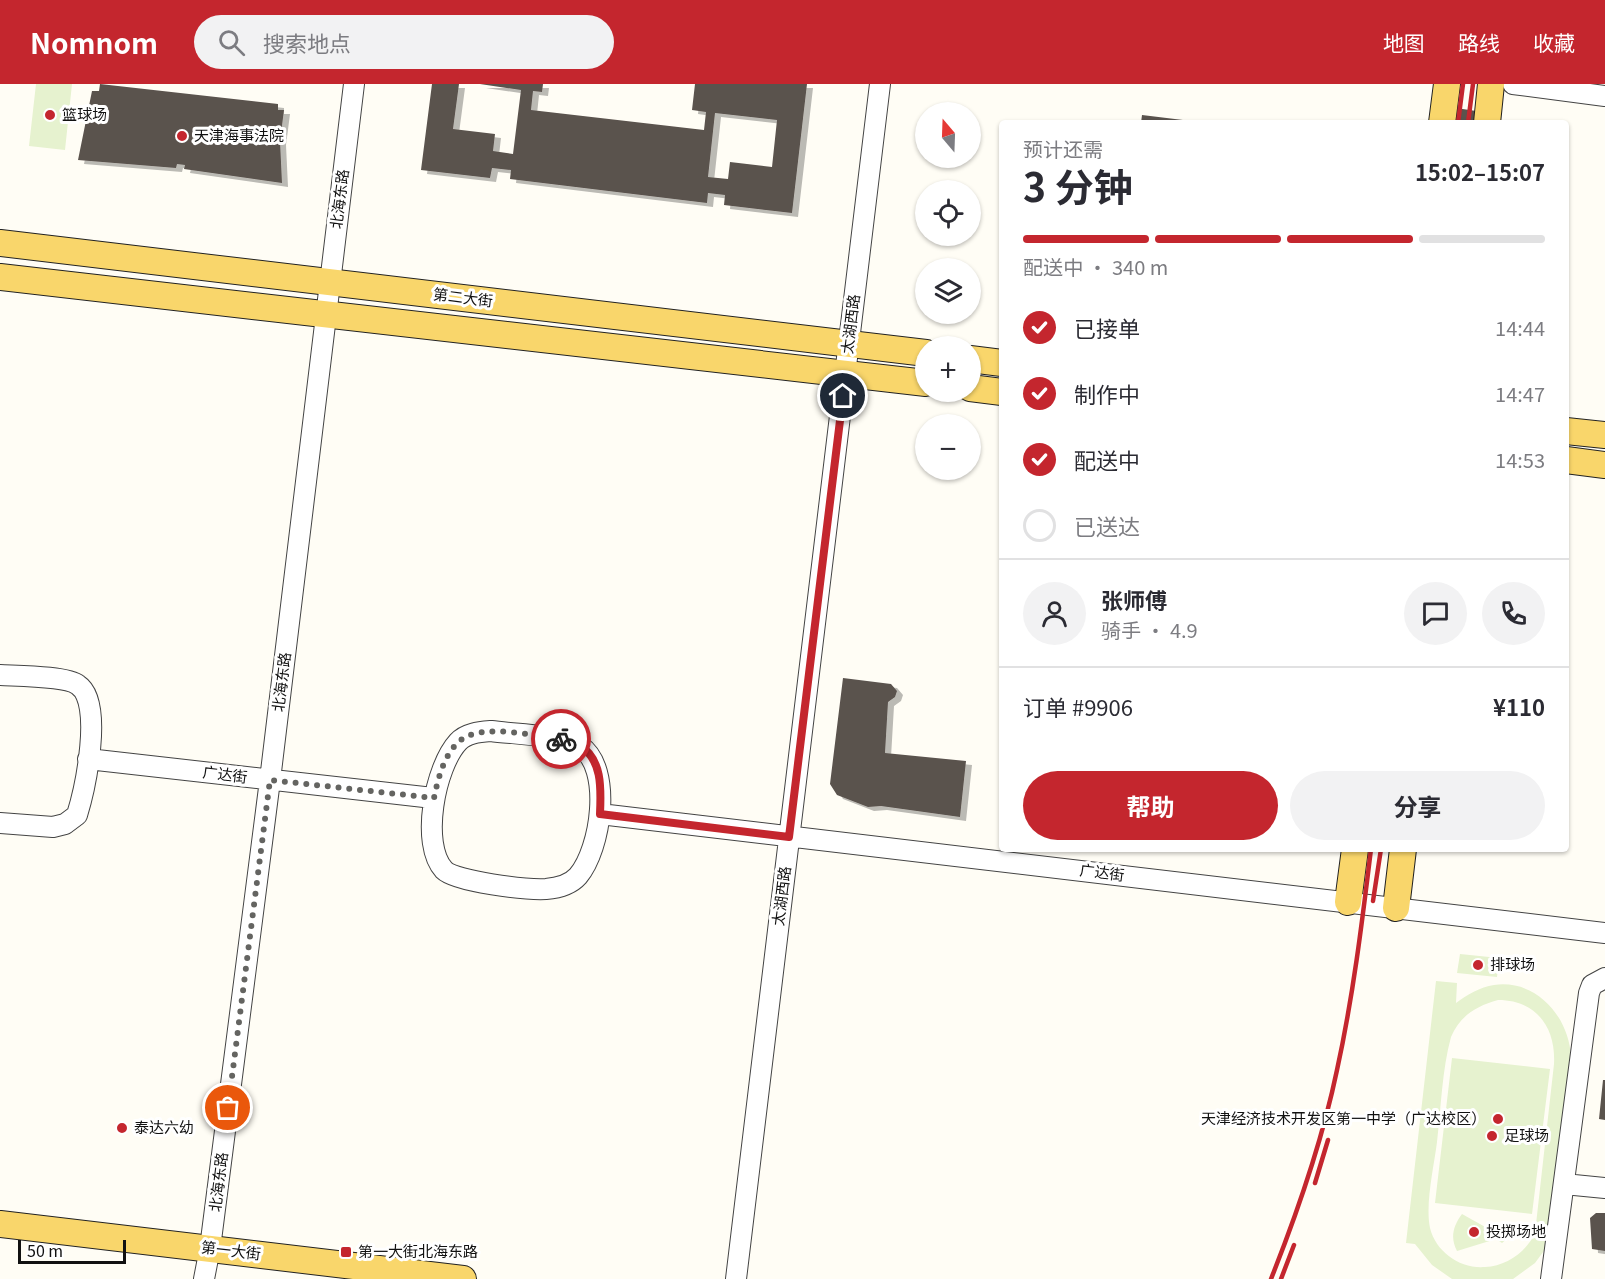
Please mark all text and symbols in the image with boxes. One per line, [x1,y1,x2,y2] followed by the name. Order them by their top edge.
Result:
[194,15,614,69] search box
[30,22,158,62] text: Nomnom
[215,26,248,59] icon: search
[263,26,351,58] text: 搜索地点
[1383,27,1425,57] text: 地图
[1458,27,1500,57] text: 路线
[1533,27,1575,57] text: 收藏
[915,102,981,168] north arrow
[915,102,981,480] map controls
[62,103,107,124] place label: 篮球场
[43,108,57,122] marker: 篮球场
[194,124,284,145] place label: 天津海事法院
[175,129,189,143] marker: 天津海事法院
[1023,134,1103,163] text: 预计还需
[1415,155,1545,187] text: 15:02–15:07
[1023,157,1133,213] text: 3 分钟
[324,168,353,230] street label: 北海东路
[915,180,981,246] button: locate
[1023,252,1168,281] text: 配送中 · 340 m
[915,258,981,324] button: layers
[432,282,494,311] street label: 第二大街
[835,293,864,355] street label: 太湖西路
[1023,311,1056,344] icon: check
[1074,311,1140,343] text: 已接单
[1495,313,1545,342] text: 14:44
[915,336,981,402] button: +
[817,370,868,421] pin
[1023,377,1056,410] icon: check
[1074,377,1140,409] text: 制作中
[826,379,859,412] icon: home
[1495,379,1545,408] text: 14:47
[915,414,981,480] button: −
[1023,443,1056,476] icon: check
[1074,443,1140,475] text: 配送中
[1495,445,1545,474] text: 14:53
[1074,509,1140,541] text: 已送达
[1023,582,1086,645] button: person
[1404,582,1467,645] button: chat
[1482,582,1545,645] button: phone
[1101,583,1167,615] text: 张师傅
[1101,615,1198,644] text: 骑手 · 4.9
[266,651,295,713] street label: 北海东路
[1023,690,1133,722] text: 订单 #9906
[1493,690,1545,722] text: ¥110
[531,709,591,769] courier
[545,723,578,756] icon: bike
[202,760,249,787] street label: 广达街
[1023,771,1278,840] button: 帮助
[1290,771,1545,840] button: 分享
[1079,858,1126,885] street label: 广达街
[766,865,795,927] street label: 太湖西路
[1490,953,1535,974] place label: 排球场
[1471,958,1485,972] marker: 排球场
[202,1082,253,1133] pin
[211,1091,244,1124] icon: bag
[1201,1107,1486,1128] place label: 天津经济技术开发区第一中学（广达校区）
[1491,1112,1505,1126] marker: 天津经济技术开发区第一中学（广达校区）
[134,1116,194,1137] place label: 泰达六幼
[115,1121,129,1135] marker: 泰达六幼
[1504,1124,1549,1145] place label: 足球场
[1485,1129,1499,1143] marker: 足球场
[203,1151,232,1213] street label: 北海东路
[1486,1220,1546,1241] place label: 投掷场地
[1467,1225,1481,1239] marker: 投掷场地
[200,1235,262,1264] street label: 第一大街
[18,1237,126,1264] scale bar
[27,1238,63,1262] text: 50 m
[358,1240,478,1261] place label: 第一大街北海东路
[339,1245,353,1259] marker: 第一大街北海东路

